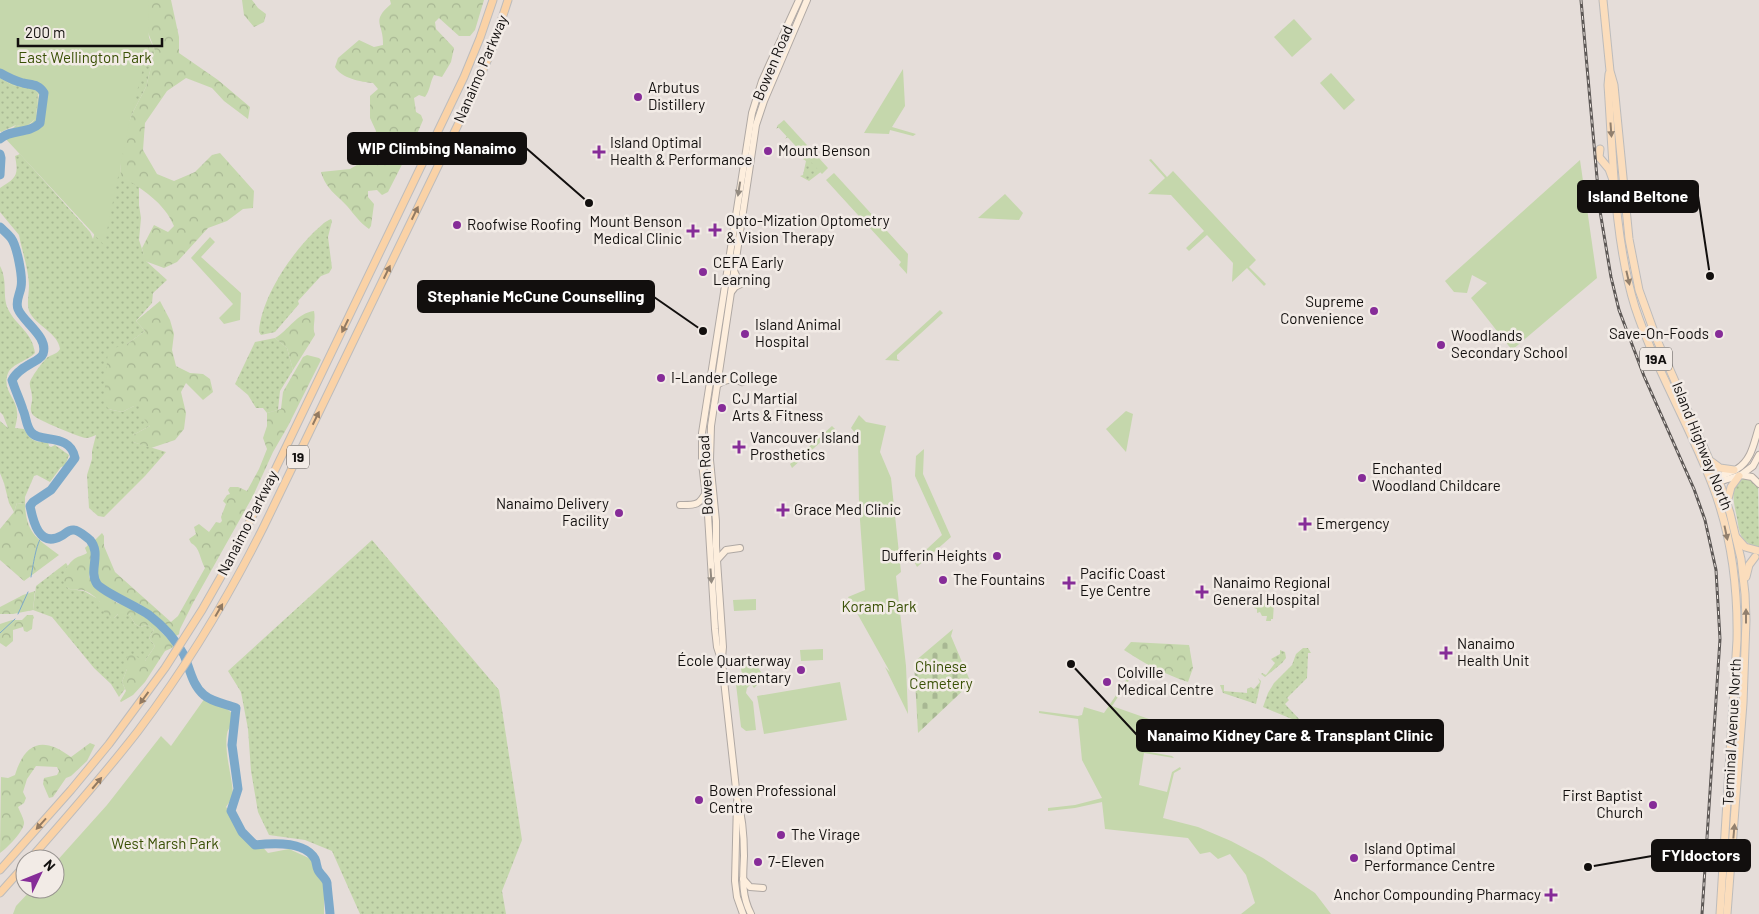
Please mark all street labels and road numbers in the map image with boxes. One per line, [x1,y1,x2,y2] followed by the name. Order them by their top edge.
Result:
[449,12,511,125] street label: Nanaimo Parkway
[748,22,796,103] street label: Bowen Road
[1640,348,1672,370] road number: 19A
[1669,379,1737,512] street label: Island Highway North
[694,435,716,516] street label: Bowen Road
[287,446,309,468] road number: 19
[213,467,281,578] street label: Nanaimo Parkway
[1718,658,1744,806] street label: Terminal Avenue North

